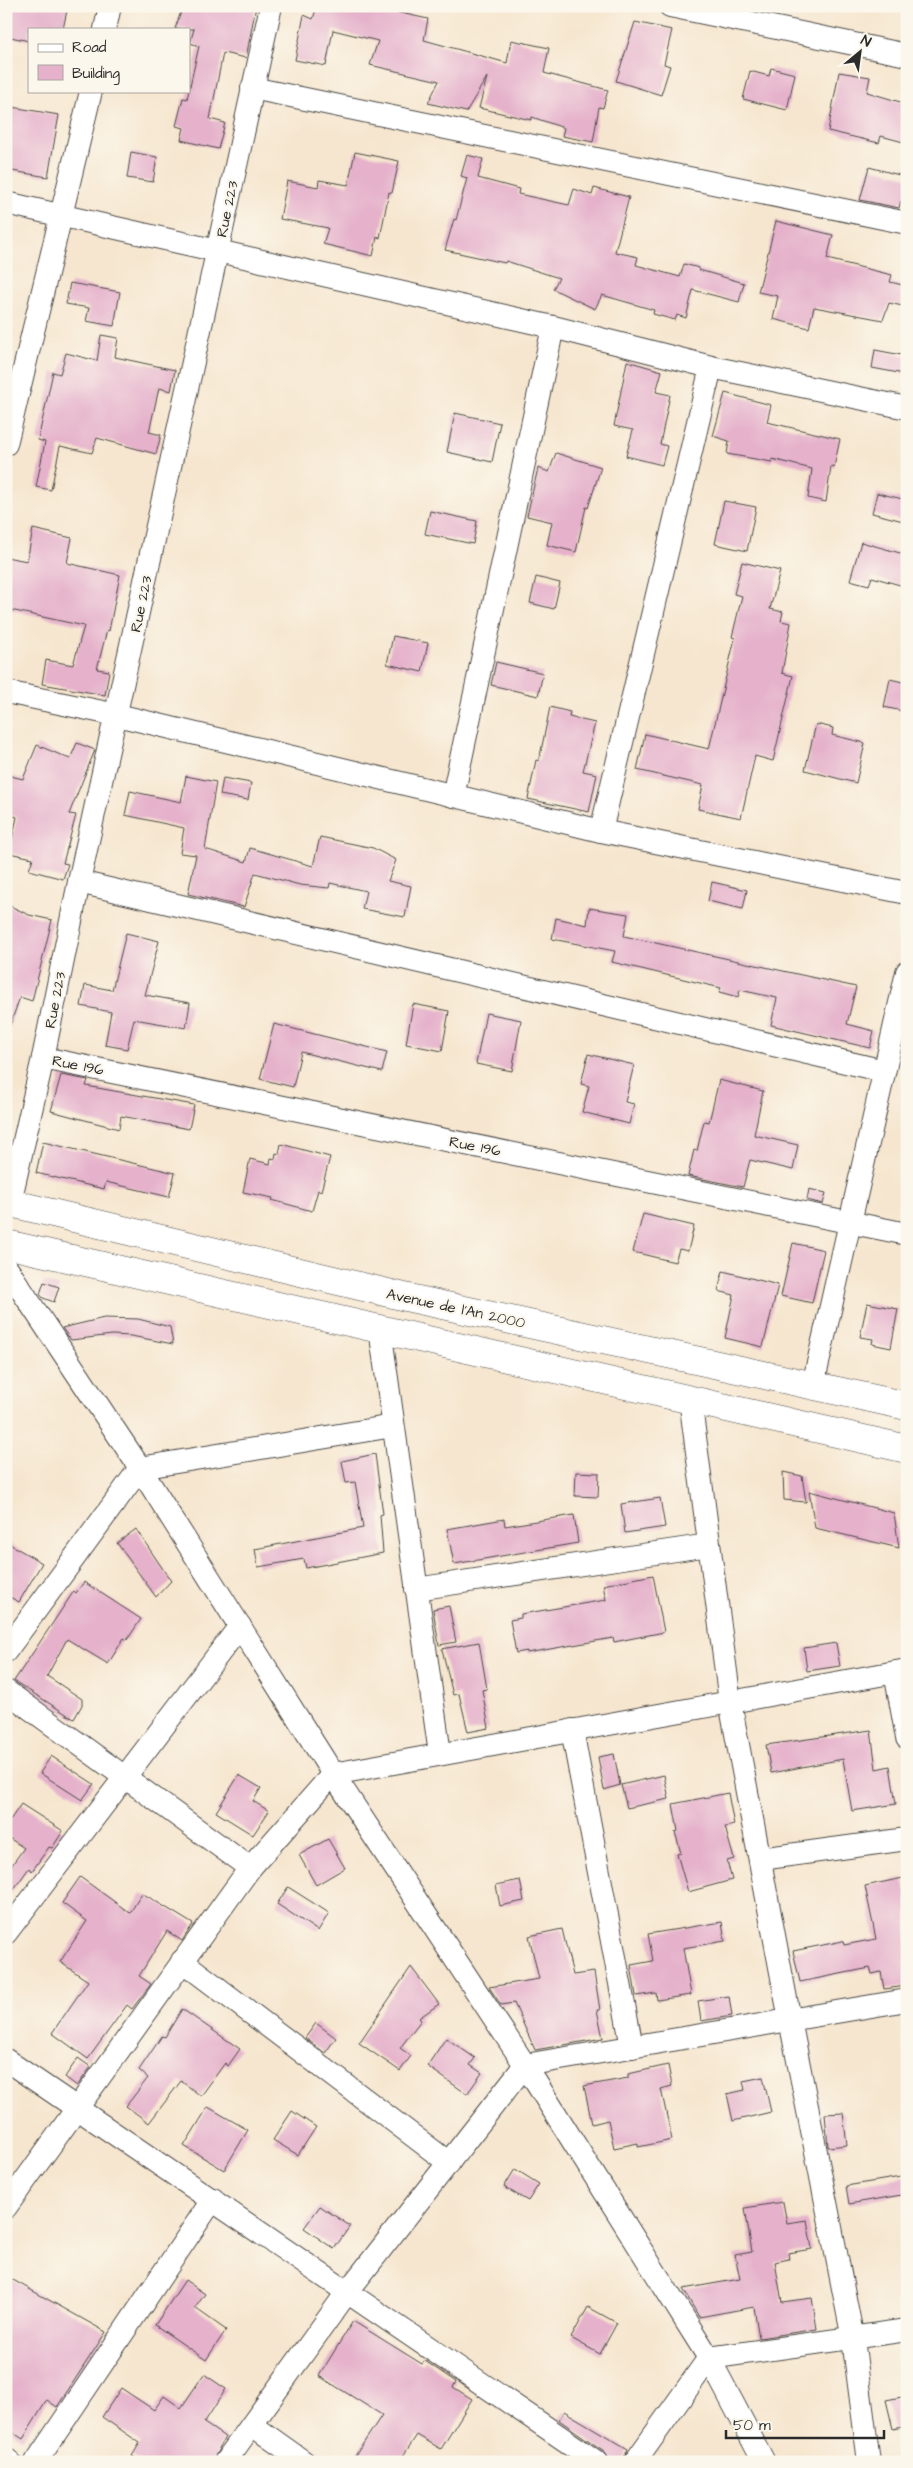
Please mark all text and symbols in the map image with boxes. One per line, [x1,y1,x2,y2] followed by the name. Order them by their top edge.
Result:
[28,28,190,92] legend
[836,28,886,78] north arrow
[857,31,875,52] text: N
[72,37,107,58] text: Road
[72,63,120,85] text: Building
[211,179,244,239] street label: Rue 223
[125,574,158,634] street label: Rue 223
[40,970,71,1030] street label: Rue 223
[50,1050,106,1081] street label: Rue 196
[447,1131,503,1162] street label: Rue 196
[385,1284,528,1334] street label: Avenue de l'An 2000
[726,2408,883,2440] scale bar
[733,2415,771,2436] text: 50 m

